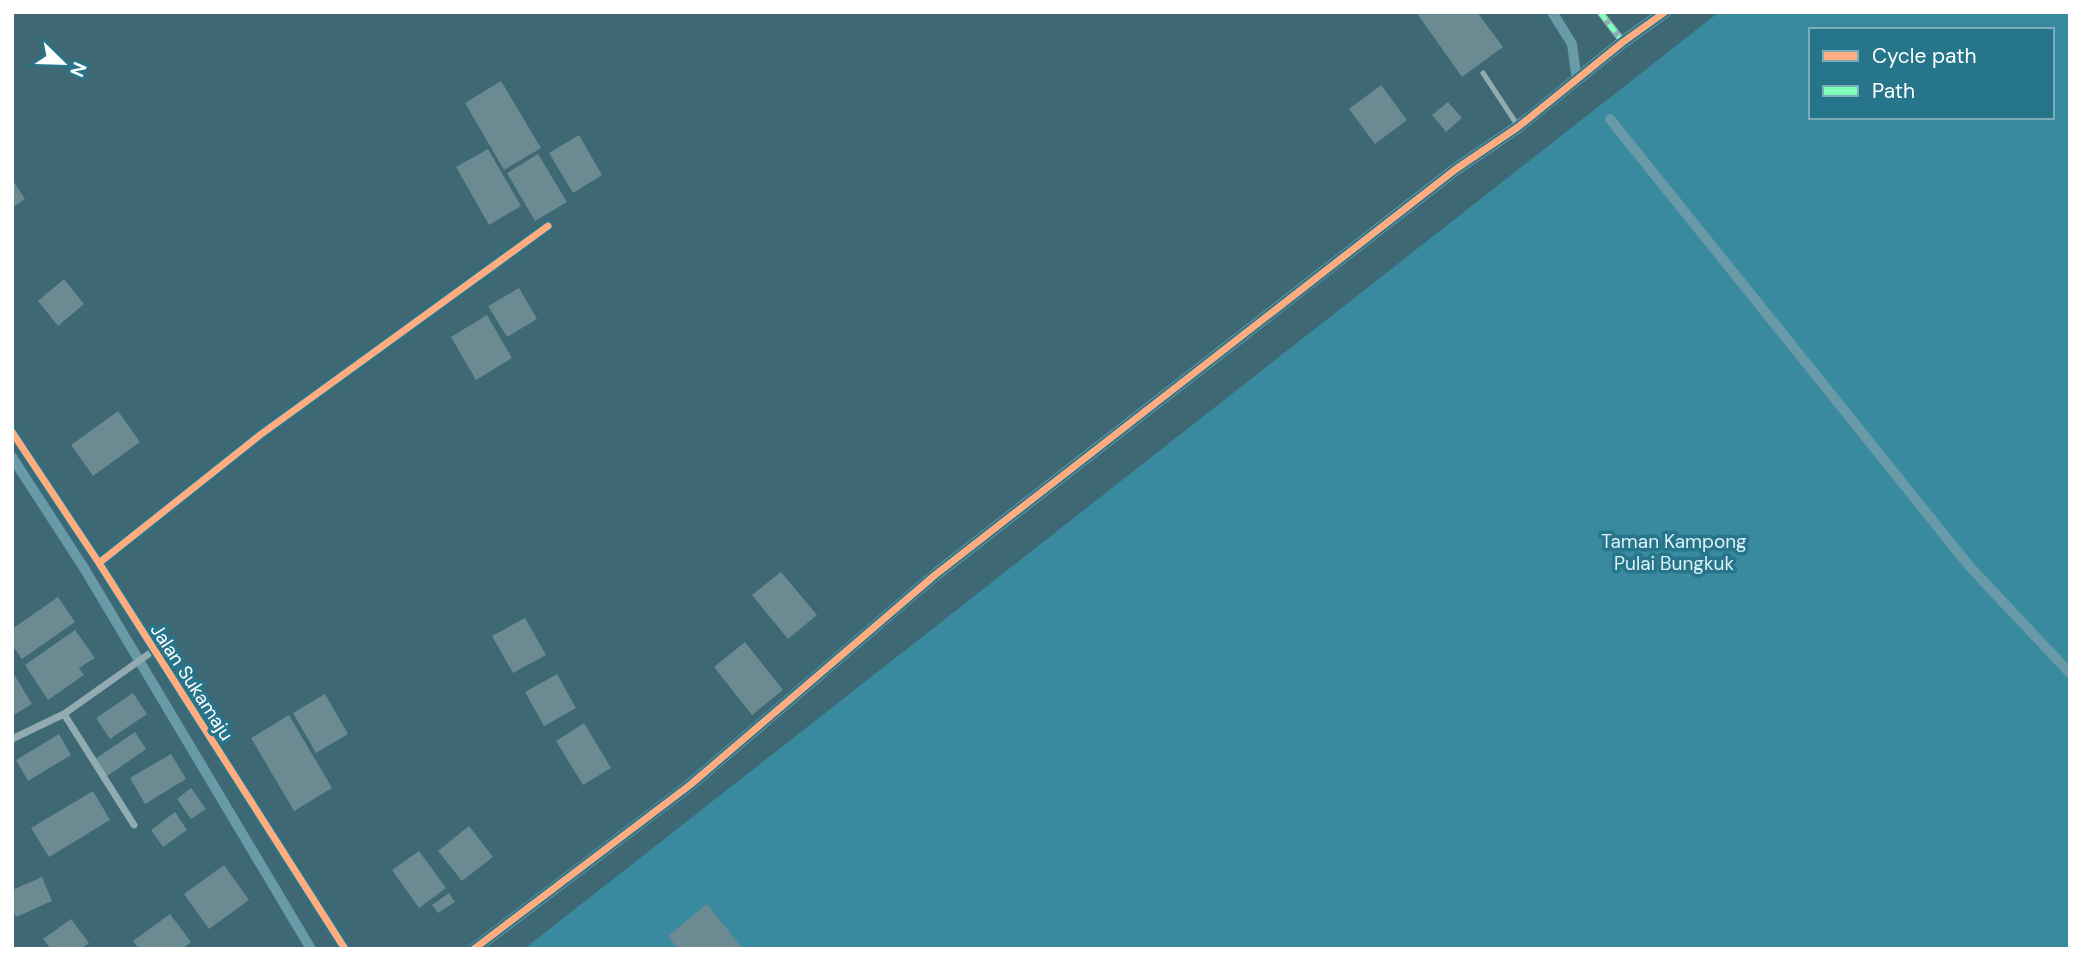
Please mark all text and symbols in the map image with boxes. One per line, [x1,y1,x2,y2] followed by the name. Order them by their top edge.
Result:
[28,28,98,98] north arrow
[1809,28,2054,119] legend
[1872,42,1977,70] text: Cycle path
[64,58,92,81] text: N
[1872,77,1915,105] text: Path
[1601,529,1747,576] park label: Taman Kampong Pulai Bungkuk
[145,619,239,745] street label: Jalan Sukamaju

